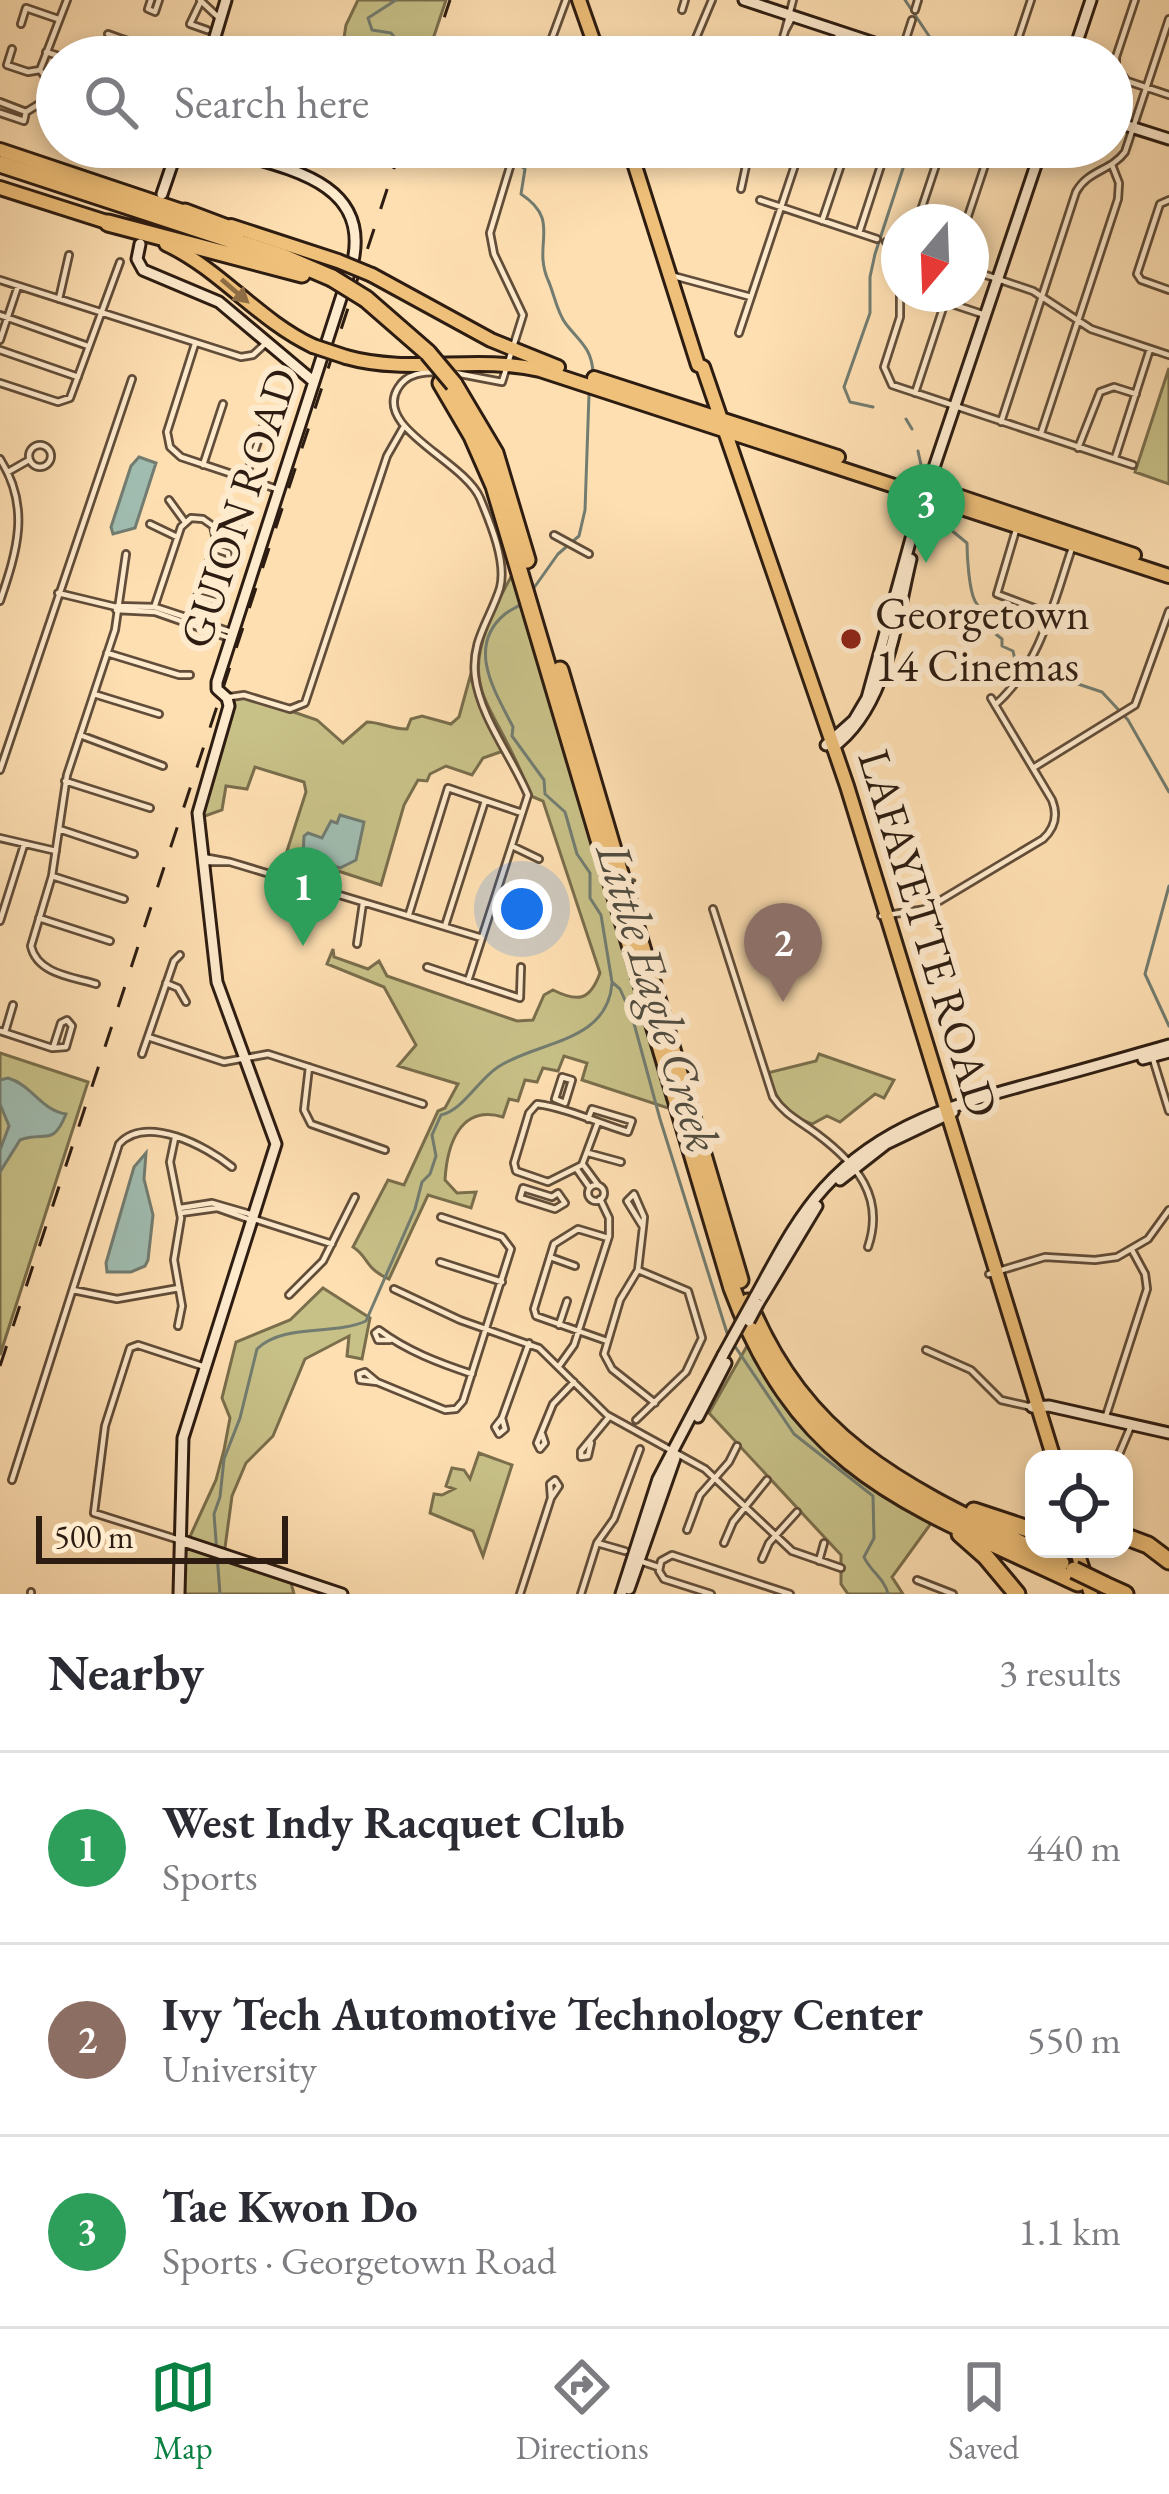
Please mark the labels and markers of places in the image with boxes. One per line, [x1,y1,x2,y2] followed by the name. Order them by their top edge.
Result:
[887,464,965,563] pin: 3
[875,584,1090,694] place label: Georgetown 14 Cinemas
[838,626,864,652] marker: Georgetown 14 Cinemas
[264,847,342,946] pin: 1
[744,903,822,1002] pin: 2

